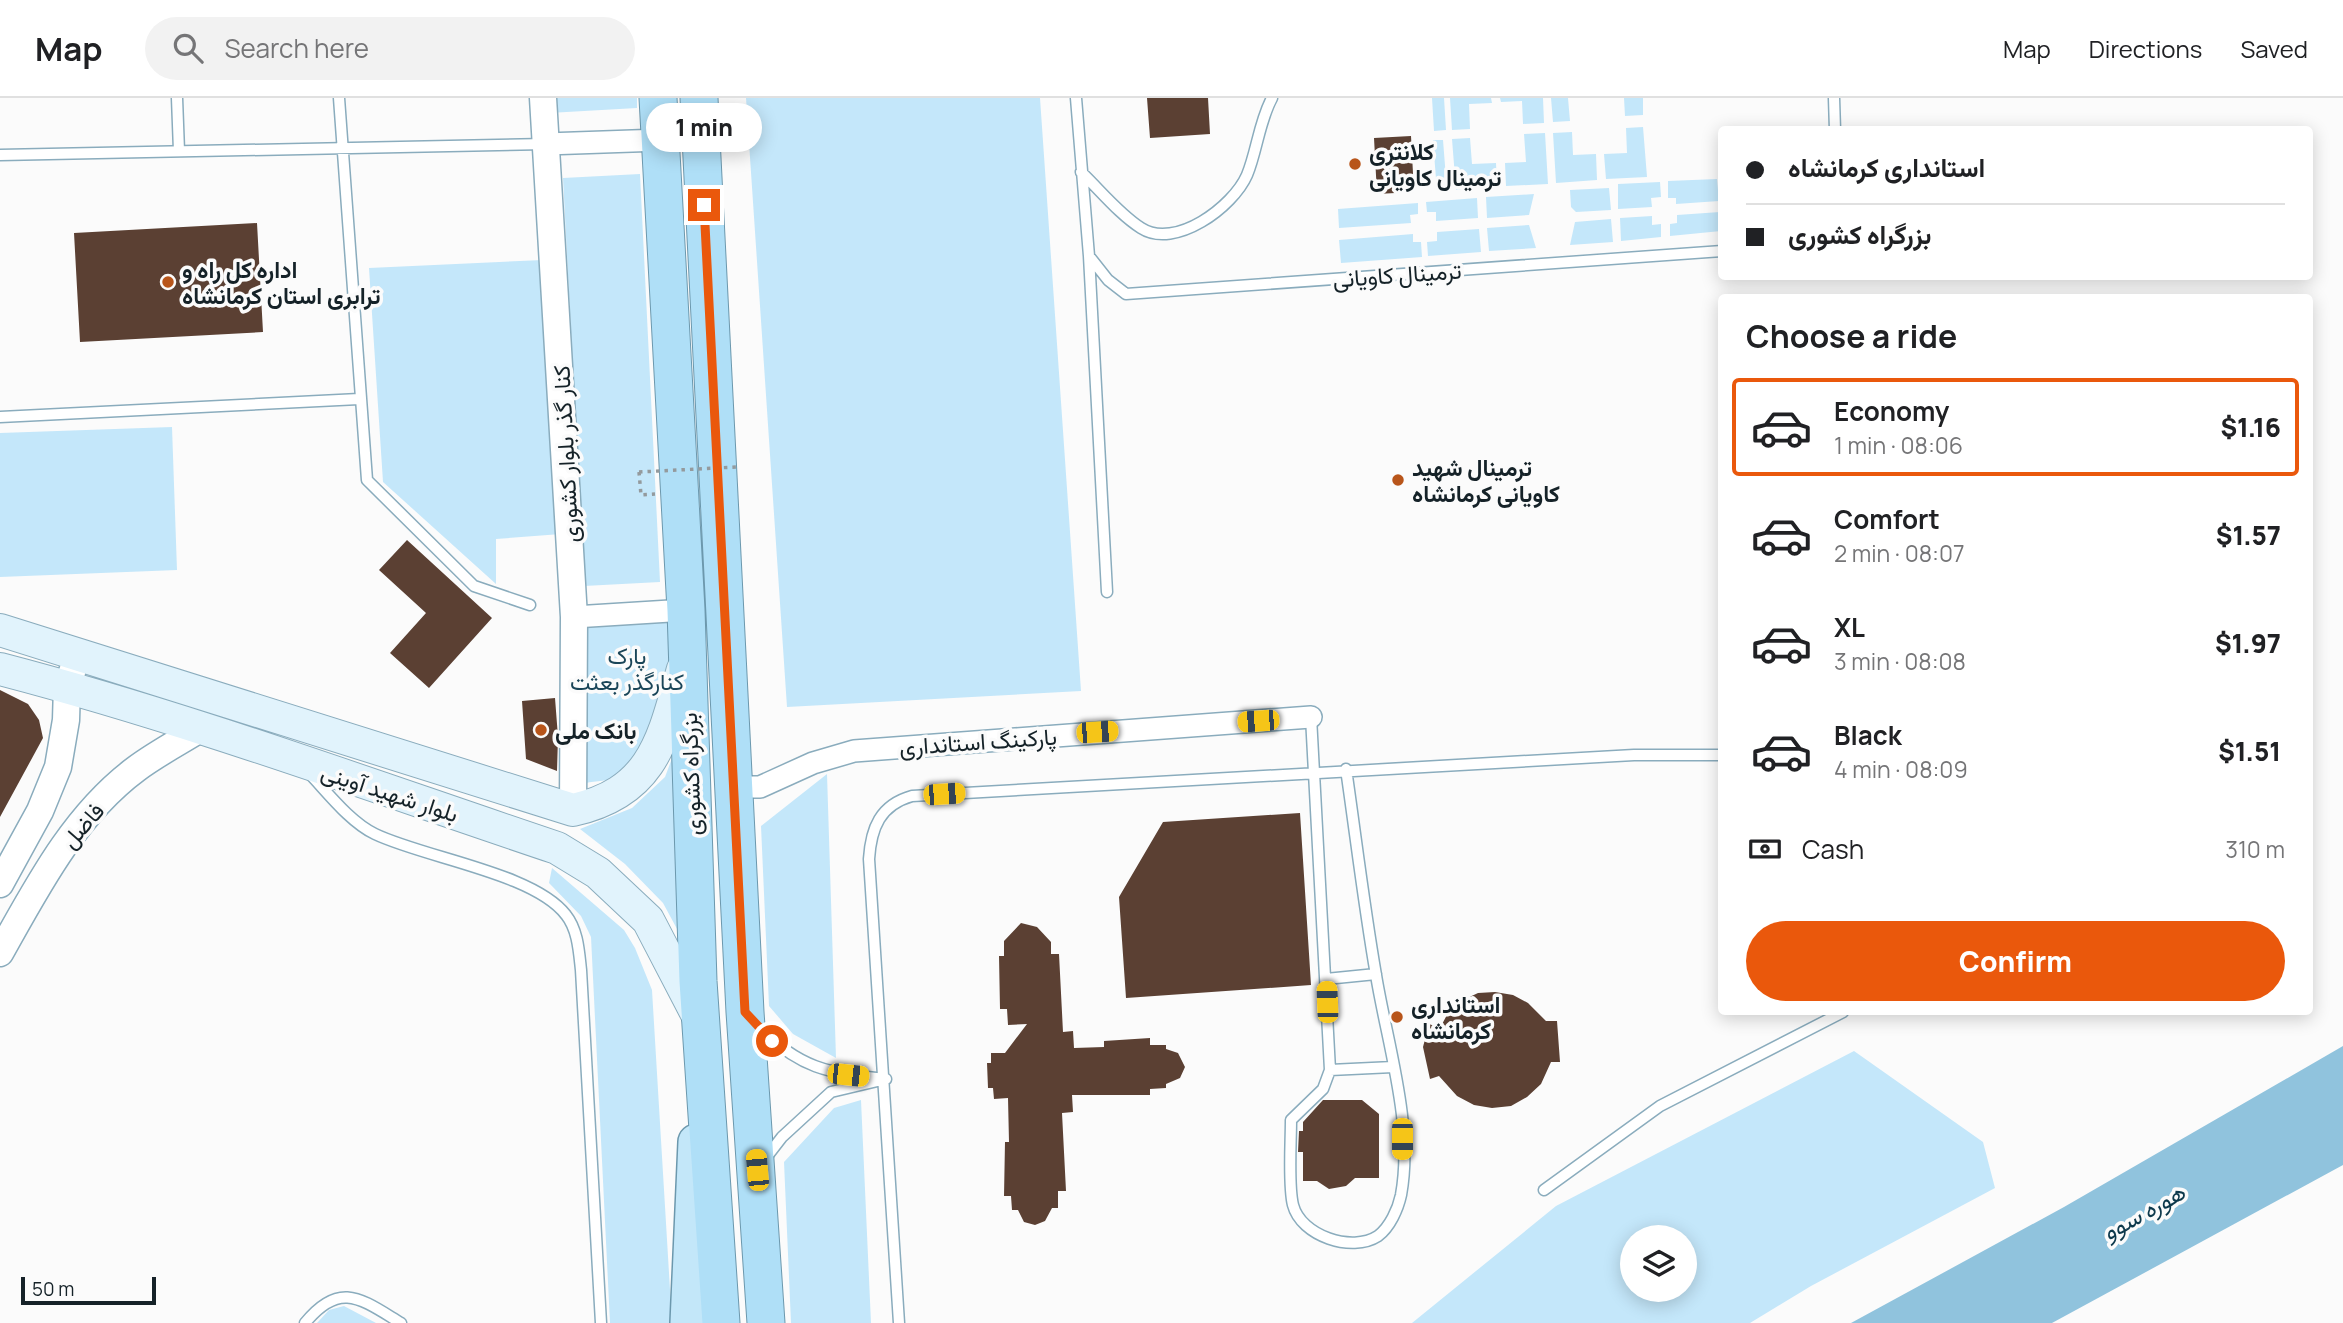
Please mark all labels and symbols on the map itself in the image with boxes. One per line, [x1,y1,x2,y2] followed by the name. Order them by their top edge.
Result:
[646,104,762,153] callout: 1 min
[1369,135,1501,193] place label: کلانتری ترمینال کاویانی
[1347,156,1363,172] marker: کلانتری ترمینال کاویانی
[688,189,720,221] route end
[182,253,380,311] place label: اداره کل راه و ترابری استان کرمانشاه
[1332,254,1462,294] street label: ترمینال کاویانی
[160,274,176,290] marker: اداره کل راه و ترابری استان کرمانشاه
[544,365,586,543] street label: کنار گذر بلوار کشوری
[1412,451,1560,509] place label: ترمینال شهید کاویانی کرمانشاه
[1390,472,1406,488] marker: ترمینال شهید کاویانی کرمانشاه
[570,639,684,697] park label: پارک کنارگذر بعثت
[1237,709,1280,733] car
[672,712,708,836] street label: بزرگراه کشوری
[555,714,637,746] place label: بانک ملی
[898,720,1058,763] street label: پارکینگ استانداری
[1076,720,1119,744] car
[533,722,549,738] marker: بانک ملی
[317,755,463,829] street label: بلوار شهید آوینی
[923,782,966,806] car
[53,795,111,855] street label: فاضل
[1316,981,1339,1023] car
[1411,988,1501,1046] place label: استانداری کرمانشاه
[1389,1009,1405,1025] marker: استانداری کرمانشاه
[756,1025,788,1057] route start
[827,1062,870,1088] car
[1392,1118,1413,1160] car
[745,1148,770,1192] car
[2096,1175,2191,1247] water label: هوره سوو
[21,1274,156,1306] scale bar

